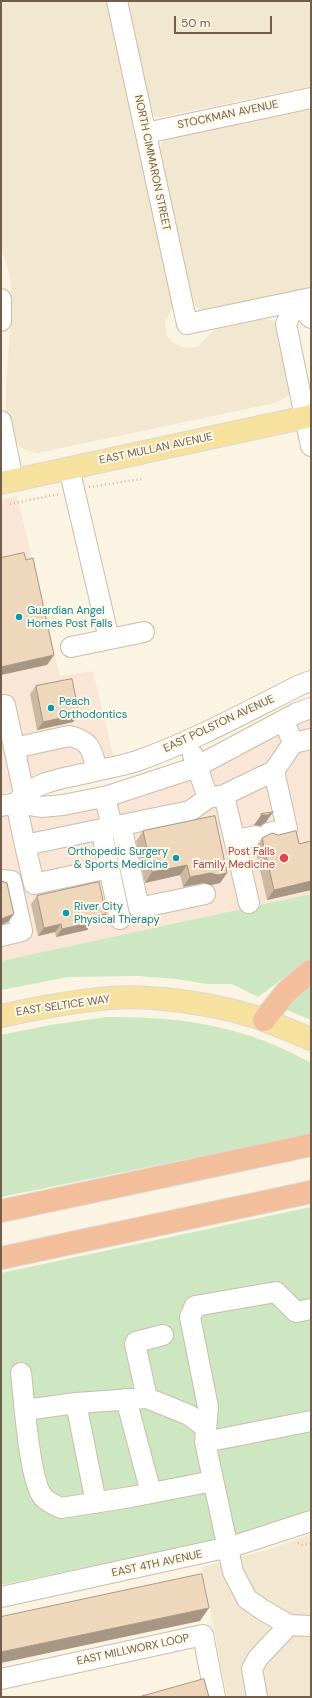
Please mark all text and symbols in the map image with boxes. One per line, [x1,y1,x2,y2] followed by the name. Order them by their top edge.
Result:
[176,8,274,34] scale bar
[181,15,210,31] text: 50 m
[131,94,173,232] street label: NORTH CIMMARON STREET
[176,98,280,132] street label: STOCKMAN AVENUE
[98,431,214,467] street label: EAST MULLAN AVENUE
[27,604,113,630] place label: Guardian Angel Homes Post Falls
[14,612,24,622] marker: Guardian Angel Homes Post Falls
[161,692,277,756] street label: EAST POLSTON AVENUE
[59,695,127,721] place label: Peach Orthodontics
[46,703,56,713] marker: Peach Orthodontics
[67,845,168,871] place label: Orthopedic Surgery & Sports Medicine
[193,845,275,871] place label: Post Falls Family Medicine
[278,852,290,864] marker: Post Falls Family Medicine
[171,853,181,863] marker: Orthopedic Surgery & Sports Medicine
[74,900,160,926] place label: River City Physical Therapy
[61,908,71,918] marker: River City Physical Therapy
[15,993,111,1019] street label: EAST SELTICE WAY
[110,1548,204,1580] street label: EAST 4TH AVENUE
[75,1632,191,1668] street label: EAST MILLWORX LOOP

